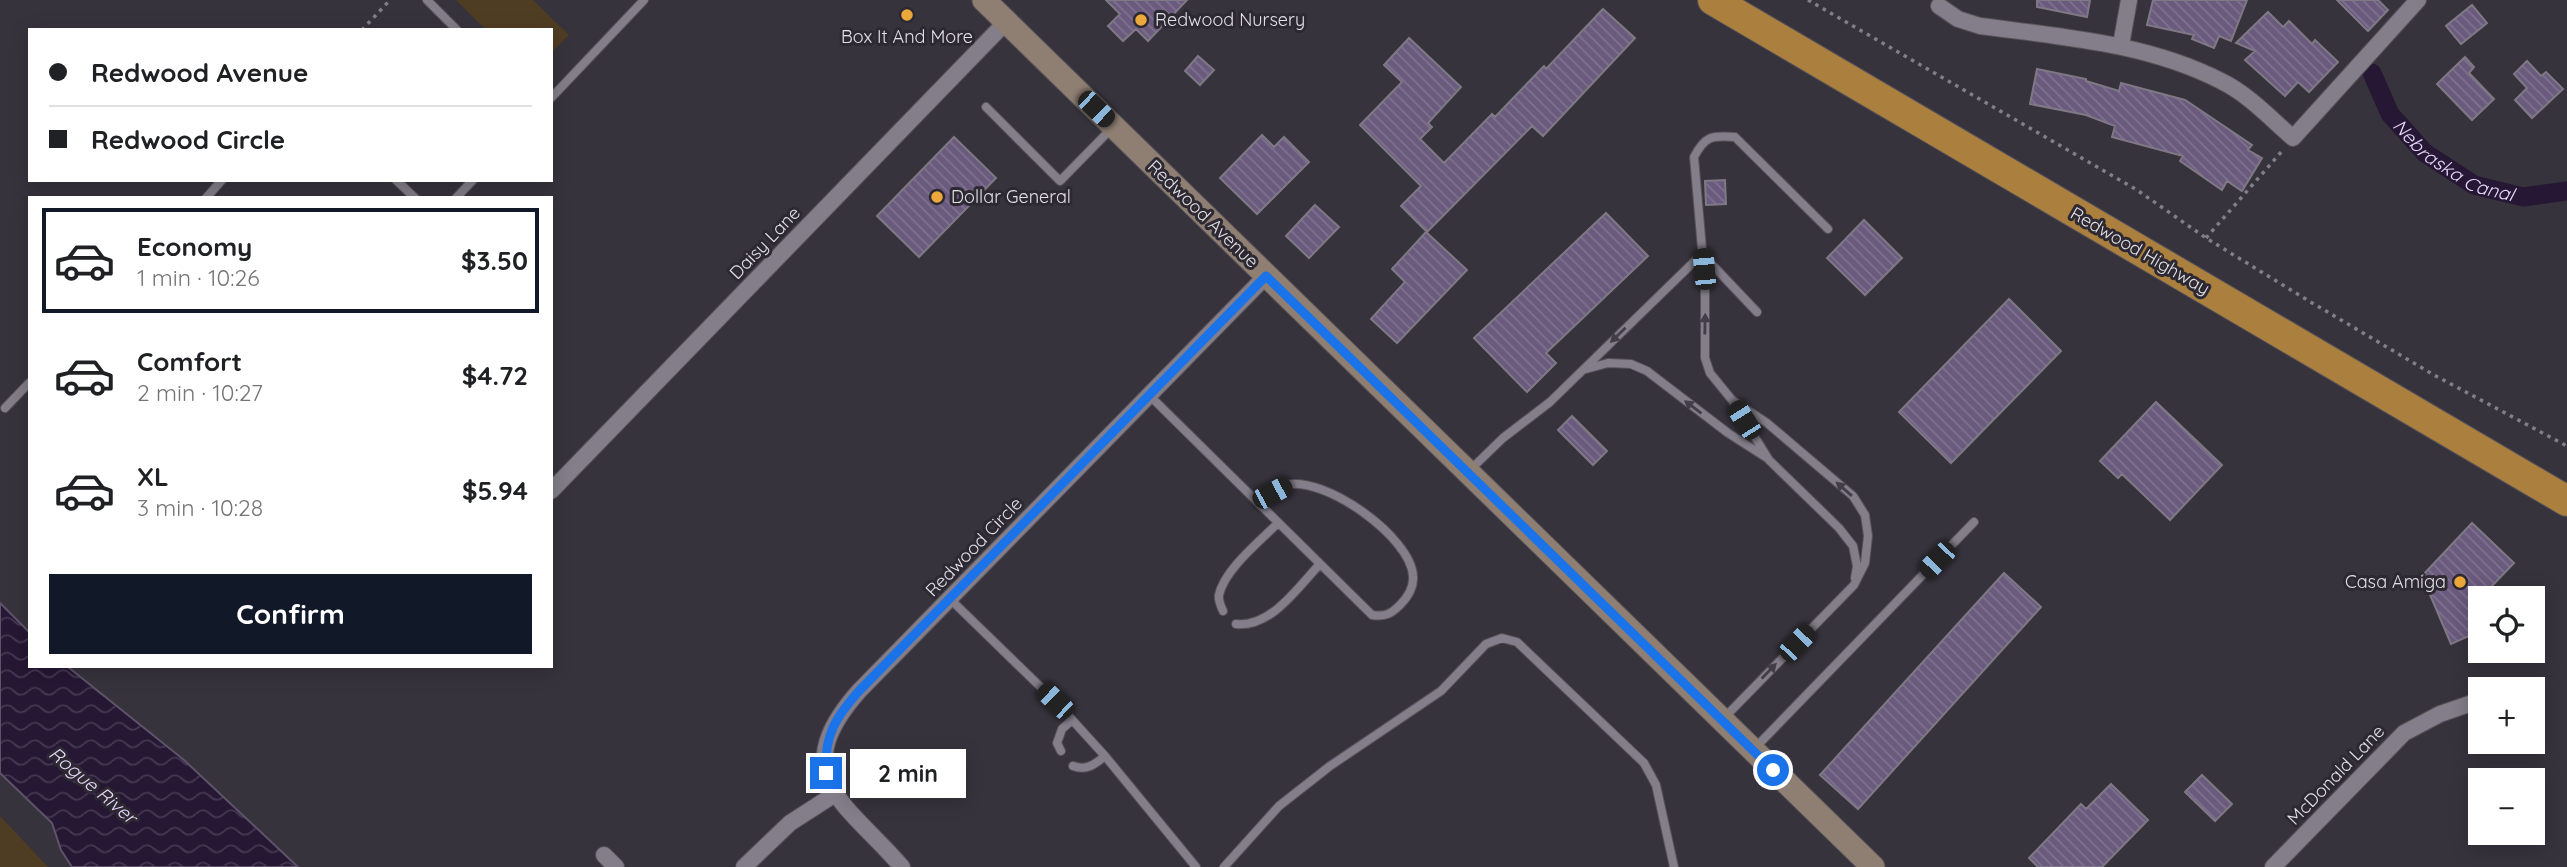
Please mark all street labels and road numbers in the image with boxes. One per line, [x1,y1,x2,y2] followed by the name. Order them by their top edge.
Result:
[1143,155,1264,273] street label: Redwood Avenue
[724,201,805,284] street label: Daisy Lane
[2066,201,2214,300] street label: Redwood Highway
[920,492,1027,601] street label: Redwood Circle
[2282,720,2389,830] street label: McDonald Lane

